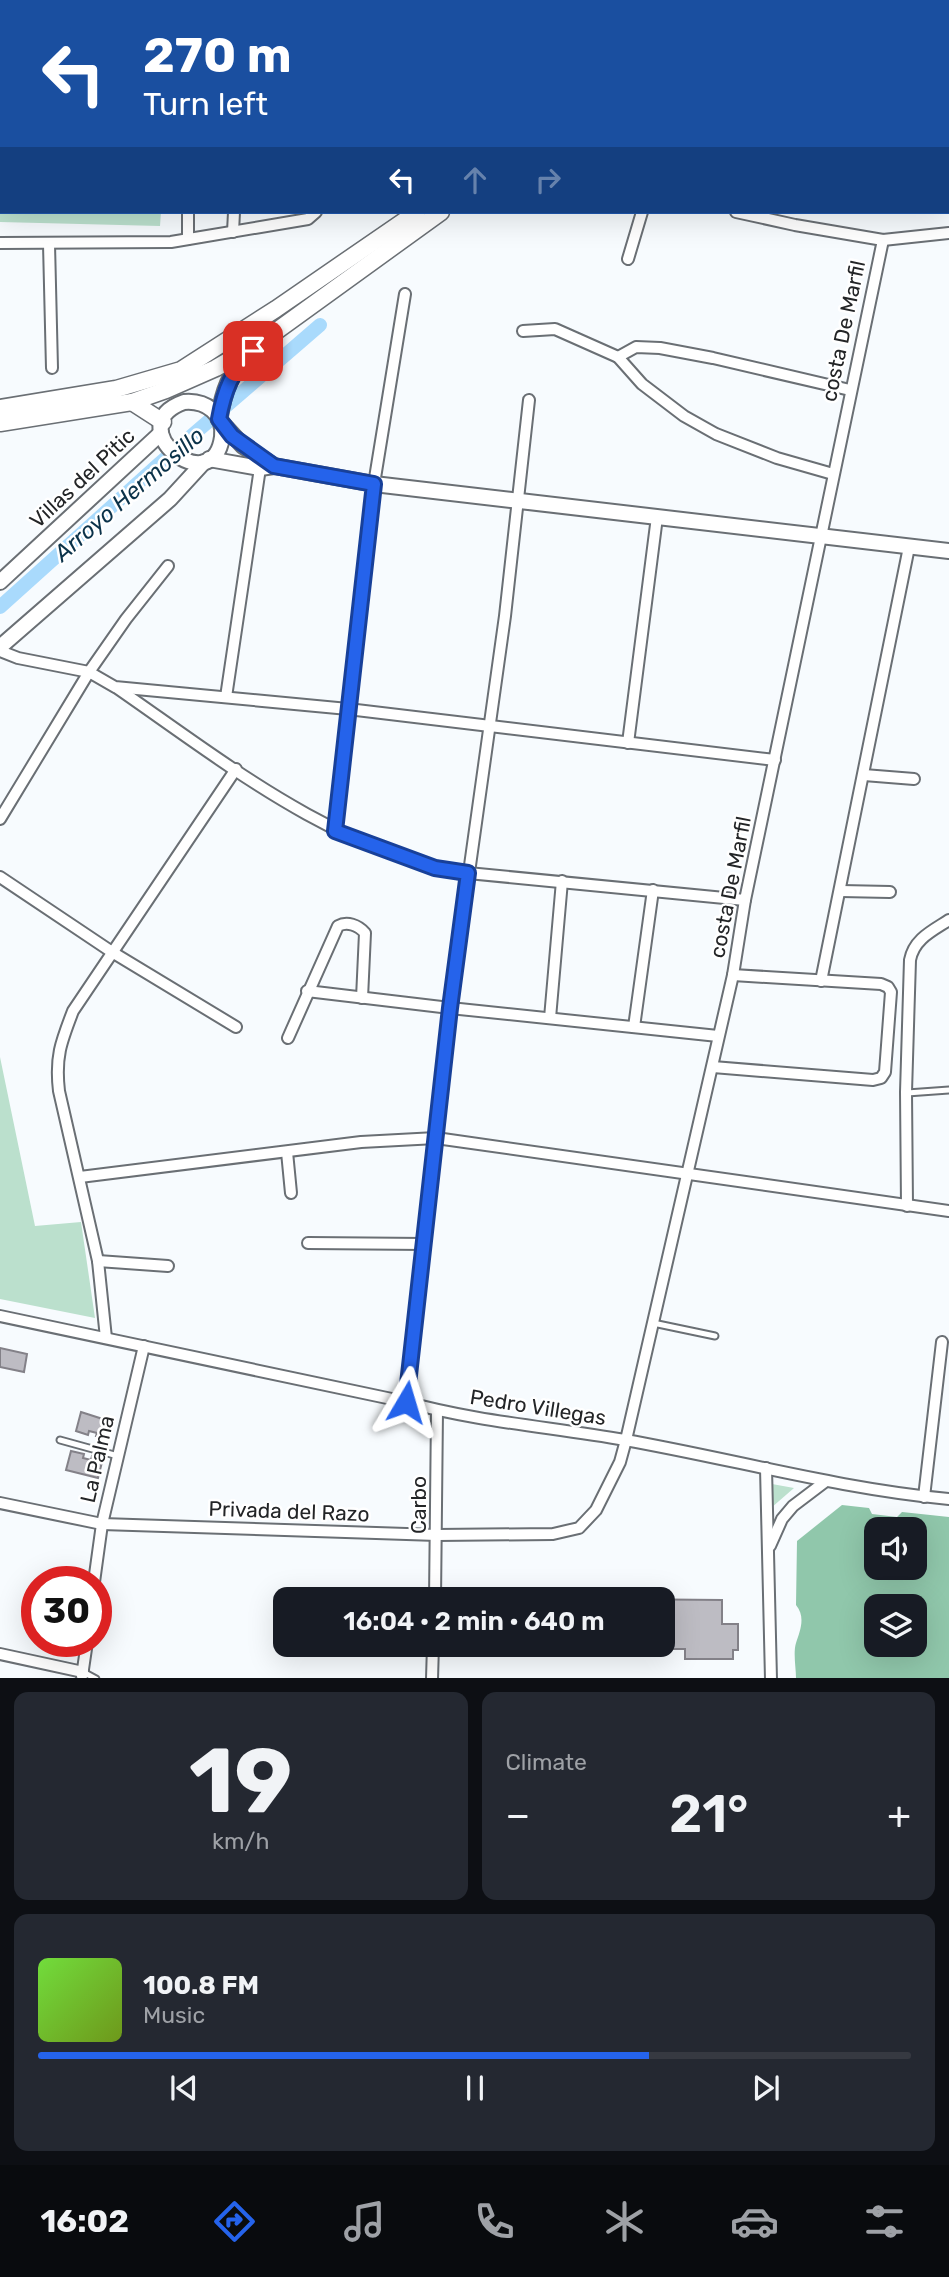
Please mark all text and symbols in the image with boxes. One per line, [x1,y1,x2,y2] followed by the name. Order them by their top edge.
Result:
[143,26,292,84] text: 270 m
[28,28,119,119] icon: left
[143,85,268,123] text: Turn left
[383,161,421,199] icon: left
[456,161,494,199] icon: ahead
[529,161,567,199] icon: right
[816,258,870,404] street label: costa De Marfil
[223,321,283,381] pin
[234,332,272,370] icon: arrive
[47,421,210,568] water label: Arroyo Hermosillo
[24,423,140,533] street label: Villas del Pitic
[704,814,756,960] street label: costa De Marfil
[369,1365,443,1439] position arrow
[468,1384,608,1430] street label: Pedro Villegas
[75,1413,119,1505] street label: La Palma
[406,1476,431,1534] street label: Carbo
[208,1496,370,1526] street label: Privada del Razo
[864,1517,927,1657] map controls
[864,1517,927,1580] button: sound
[21,1566,112,1657] speed limit sign: 30
[864,1594,927,1657] button: layers
[343,1606,605,1637] text: 16:04 · 2 min · 640 m
[189,1727,293,1835] text: 19
[506,1748,587,1776] text: Climate
[669,1783,748,1845] text: 21°
[506,1792,530,1838] text: −
[887,1792,911,1838] text: +
[212,1827,269,1855] text: km/h
[143,1970,259,2001] text: 100.8 FM
[143,2001,205,2029] text: Music
[165,2069,203,2107] icon: previous
[456,2069,494,2107] icon: pause
[747,2069,785,2107] icon: next
[210,2197,259,2246] icon: directions
[340,2197,389,2246] icon: music
[470,2197,519,2246] icon: phone
[600,2197,649,2246] icon: climate
[730,2197,779,2246] icon: car
[860,2197,909,2246] icon: filters
[40,2202,129,2240] text: 16:02

